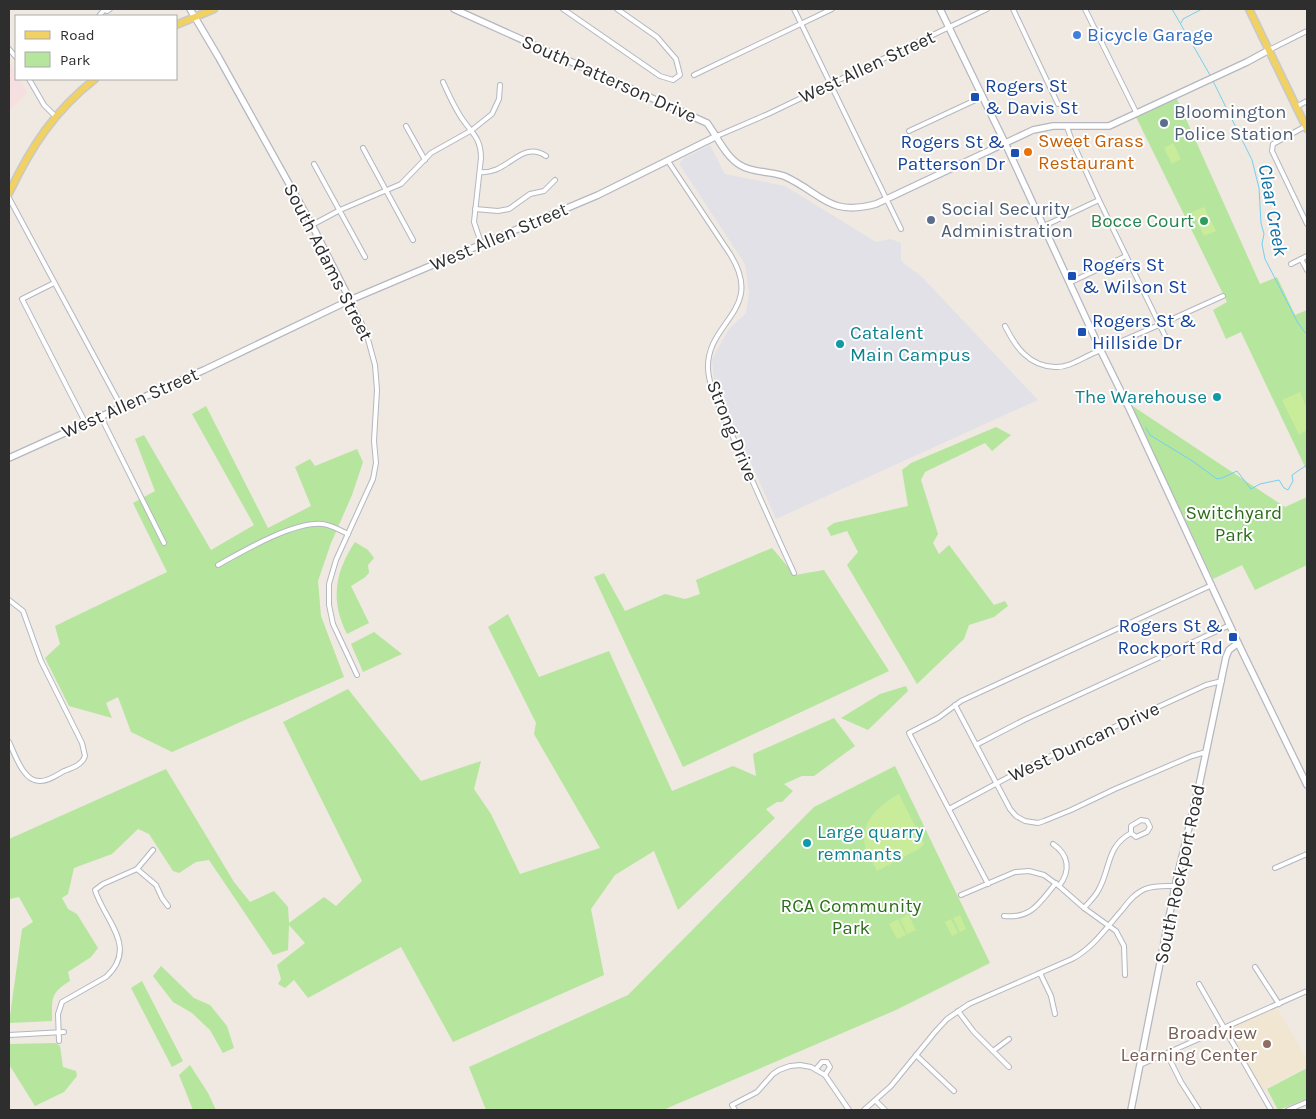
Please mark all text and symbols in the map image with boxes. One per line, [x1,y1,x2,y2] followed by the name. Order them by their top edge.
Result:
[15,15,178,80] legend
[1087,24,1213,46] place label: Bicycle Garage
[60,26,95,44] text: Road
[796,26,938,108] street label: West Allen Street
[1071,29,1083,41] marker: Bicycle Garage
[518,30,700,128] street label: South Patterson Drive
[60,51,90,69] text: Park
[985,75,1078,119] place label: Rogers St & Davis St
[969,91,981,103] marker: Rogers St & Davis St
[1174,101,1294,145] place label: Bloomington Police Station
[1158,117,1170,129] marker: Bloomington Police Station
[1038,130,1144,174] place label: Sweet Grass Restaurant
[897,131,1005,175] place label: Rogers St & Patterson Dr
[1022,146,1034,158] marker: Sweet Grass Restaurant
[1009,147,1021,159] marker: Rogers St & Patterson Dr
[1254,162,1293,259] water label: Clear Creek
[279,180,377,344] street label: South Adams Street
[427,198,571,276] street label: West Allen Street
[941,198,1073,242] place label: Social Security Administration
[1090,210,1194,232] place label: Bocce Court
[925,214,937,226] marker: Social Security Administration
[1198,215,1210,227] marker: Bocce Court
[1082,254,1187,298] place label: Rogers St & Wilson St
[1066,270,1078,282] marker: Rogers St & Wilson St
[1092,310,1196,354] place label: Rogers St & Hillside Dr
[850,322,971,366] place label: Catalent Main Campus
[1076,326,1088,338] marker: Rogers St & Hillside Dr
[834,338,846,350] marker: Catalent Main Campus
[58,363,202,443] street label: West Allen Street
[702,377,762,485] street label: Strong Drive
[1075,386,1207,408] place label: The Warehouse
[1211,391,1223,403] marker: The Warehouse
[1186,502,1282,546] park label: Switchyard Park
[1118,615,1223,659] place label: Rogers St & Rockport Rd
[1227,631,1239,643] marker: Rogers St & Rockport Rd
[1005,697,1163,787] street label: West Duncan Drive
[1150,782,1210,966] street label: South Rockport Road
[817,821,924,865] place label: Large quarry remnants
[801,837,813,849] marker: Large quarry remnants
[781,895,922,939] park label: RCA Community Park
[1121,1022,1257,1066] place label: Broadview Learning Center
[1261,1038,1273,1050] marker: Broadview Learning Center

